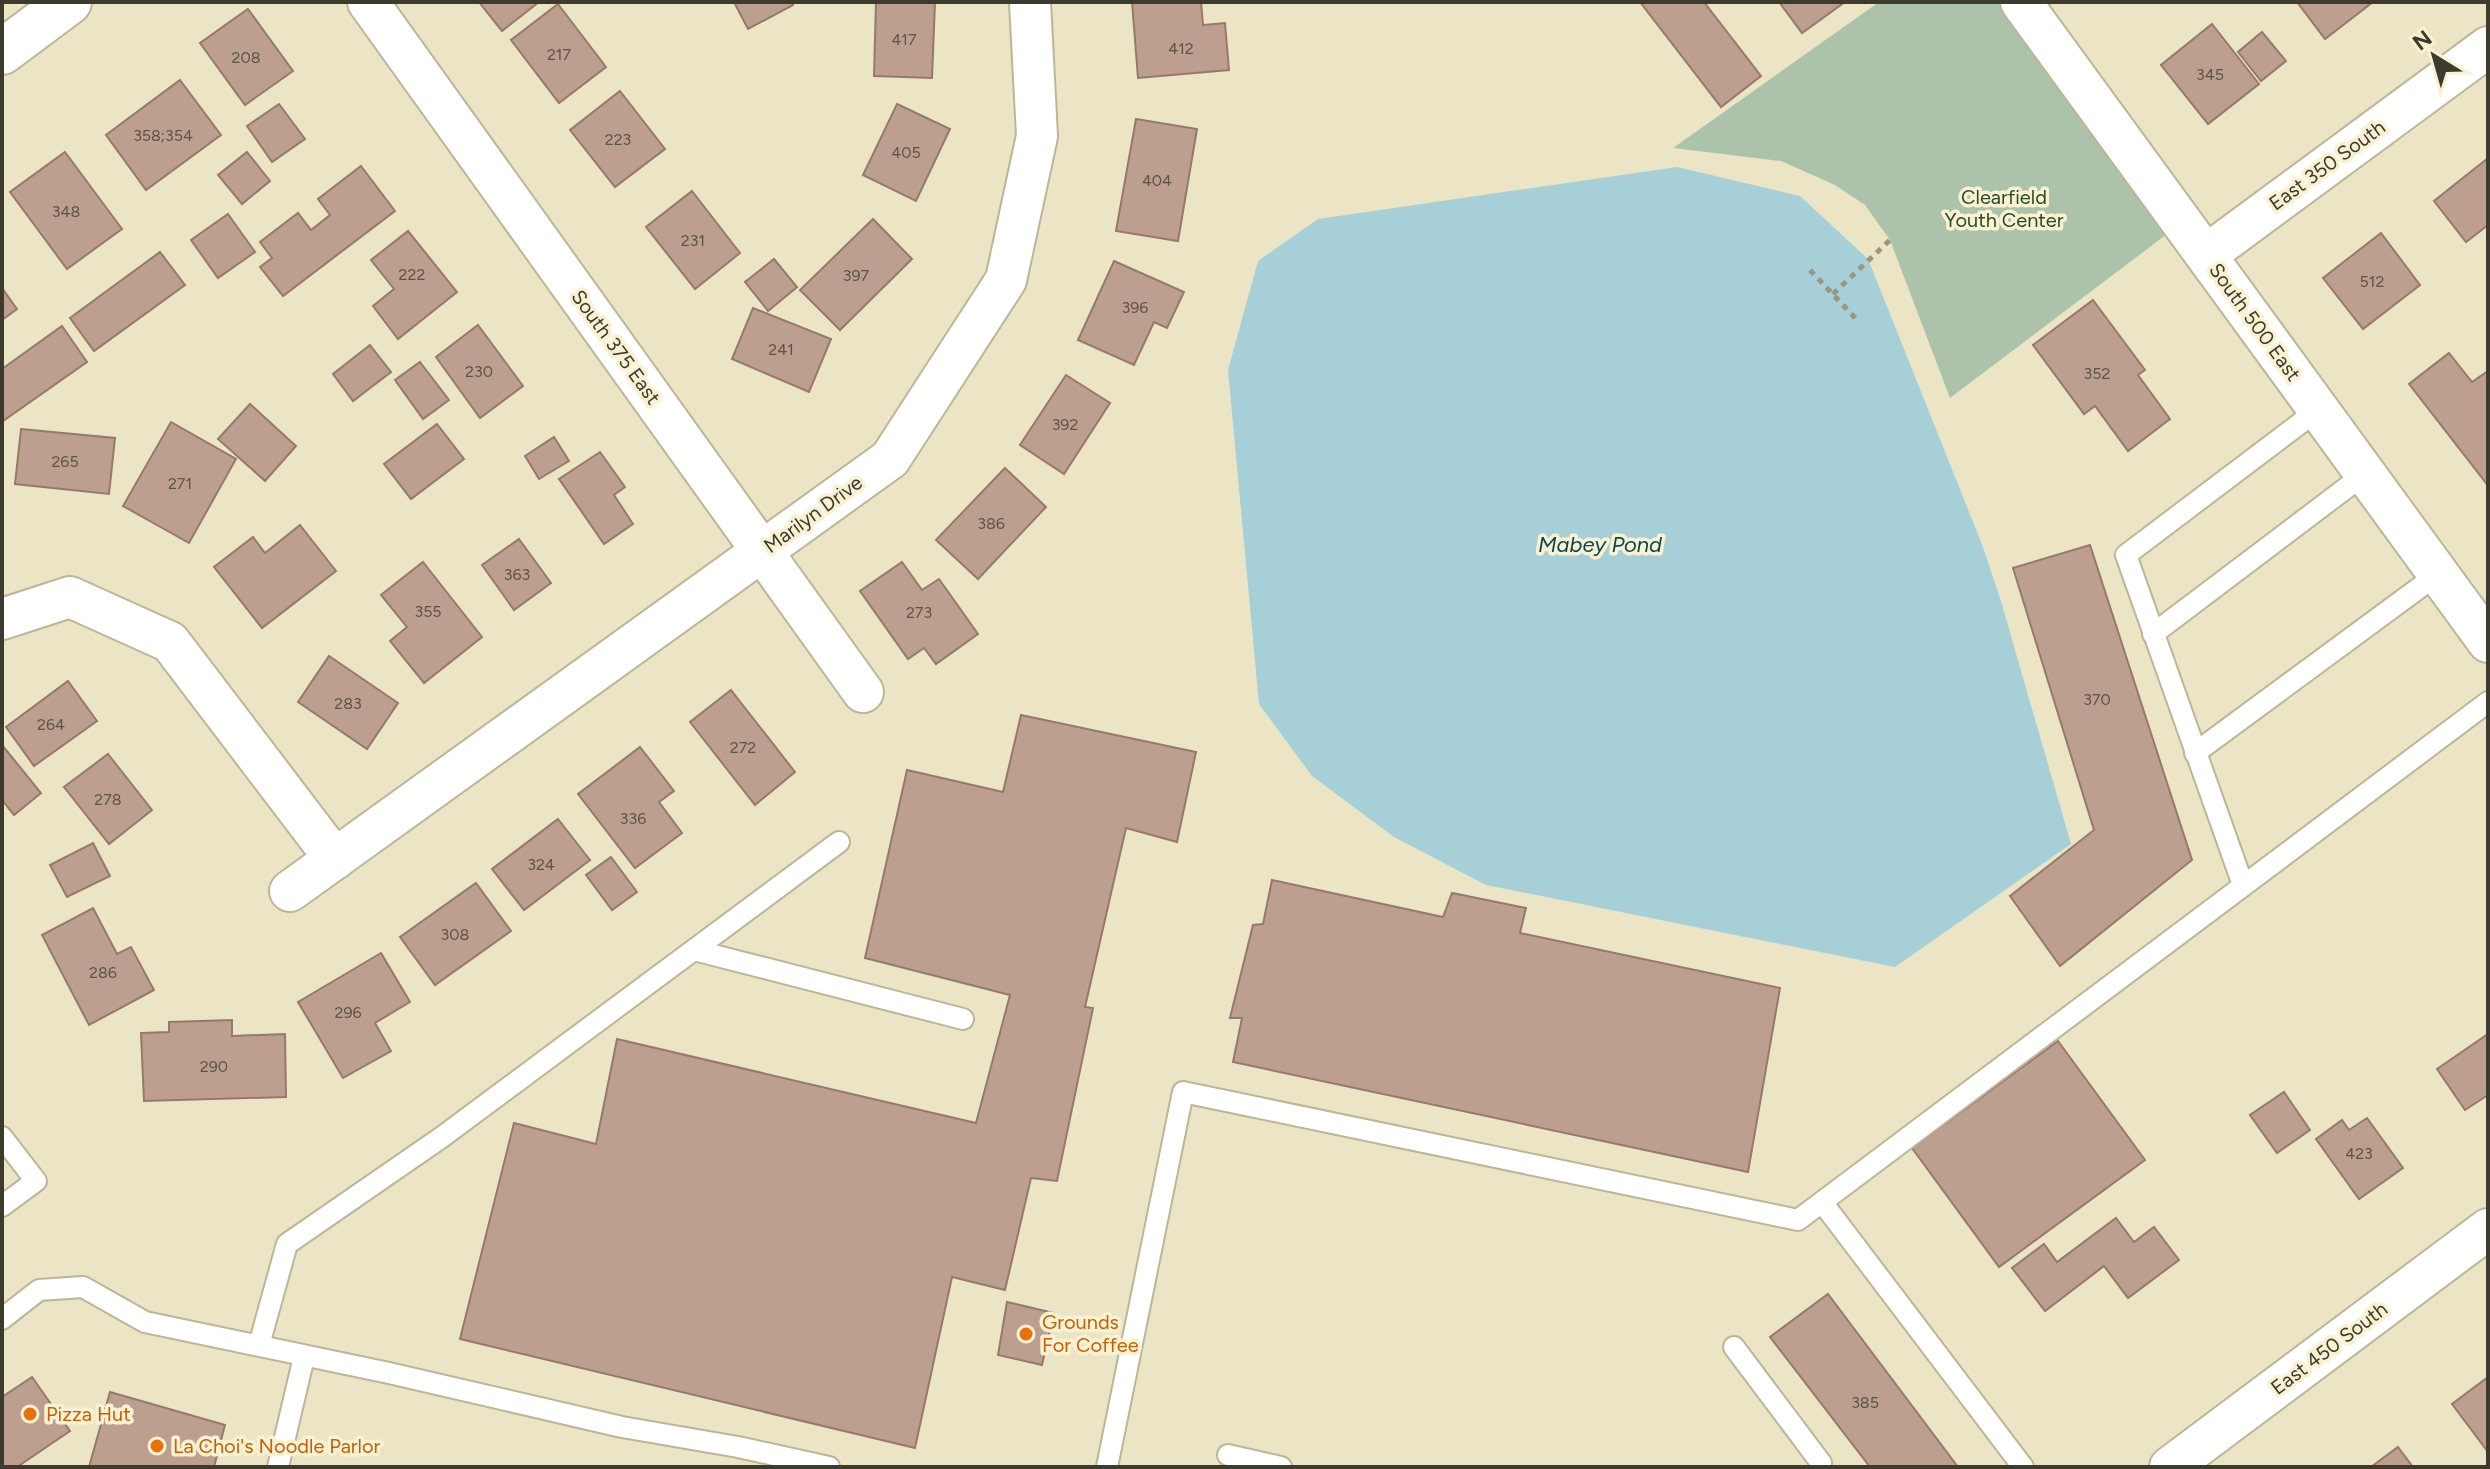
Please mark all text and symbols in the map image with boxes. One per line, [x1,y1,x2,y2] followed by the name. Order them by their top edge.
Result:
[2394,16,2474,96] north arrow
[2407,25,2437,56] text: N
[891,30,917,49] house number: 417
[1168,39,1194,58] house number: 412
[547,45,571,64] house number: 217
[231,48,261,67] house number: 208
[2196,65,2224,84] house number: 345
[2264,115,2390,215] street label: East 350 South
[133,126,193,145] house number: 358;354
[605,130,631,149] house number: 223
[891,143,921,162] house number: 405
[1142,171,1172,190] house number: 404
[1945,185,2064,232] park label: Clearfield Youth Center
[52,202,80,221] house number: 348
[681,231,705,250] house number: 231
[2204,258,2306,386] street label: South 500 East
[399,265,425,284] house number: 222
[843,266,870,285] house number: 397
[2360,272,2384,291] house number: 512
[566,285,666,409] street label: South 375 East
[1122,298,1148,317] house number: 396
[768,340,794,359] house number: 241
[465,362,493,381] house number: 230
[2084,364,2110,383] house number: 352
[1052,415,1078,434] house number: 392
[51,452,79,471] house number: 265
[759,470,867,558] street label: Marilyn Drive
[168,474,192,493] house number: 271
[977,514,1005,533] house number: 386
[1538,531,1663,558] water label: Mabey Pond
[504,565,530,584] house number: 363
[414,602,442,621] house number: 355
[906,603,932,622] house number: 273
[2083,690,2111,709] house number: 370
[334,694,362,713] house number: 283
[37,715,65,734] house number: 264
[730,738,756,757] house number: 272
[94,790,122,809] house number: 278
[620,809,646,828] house number: 336
[527,855,555,874] house number: 324
[441,925,469,944] house number: 308
[89,963,117,982] house number: 286
[334,1003,362,1022] house number: 296
[200,1057,228,1076] house number: 290
[2345,1144,2373,1163] house number: 423
[2266,1296,2392,1400] street label: East 450 South
[1042,1310,1139,1357] place label: Grounds For Coffee
[1017,1325,1035,1343] marker: Grounds For Coffee
[1851,1393,1879,1412] house number: 385
[46,1402,131,1426] place label: Pizza Hut
[21,1405,39,1423] marker: Pizza Hut
[173,1434,381,1458] place label: La Choi's Noodle Parlor
[148,1437,166,1455] marker: La Choi's Noodle Parlor

